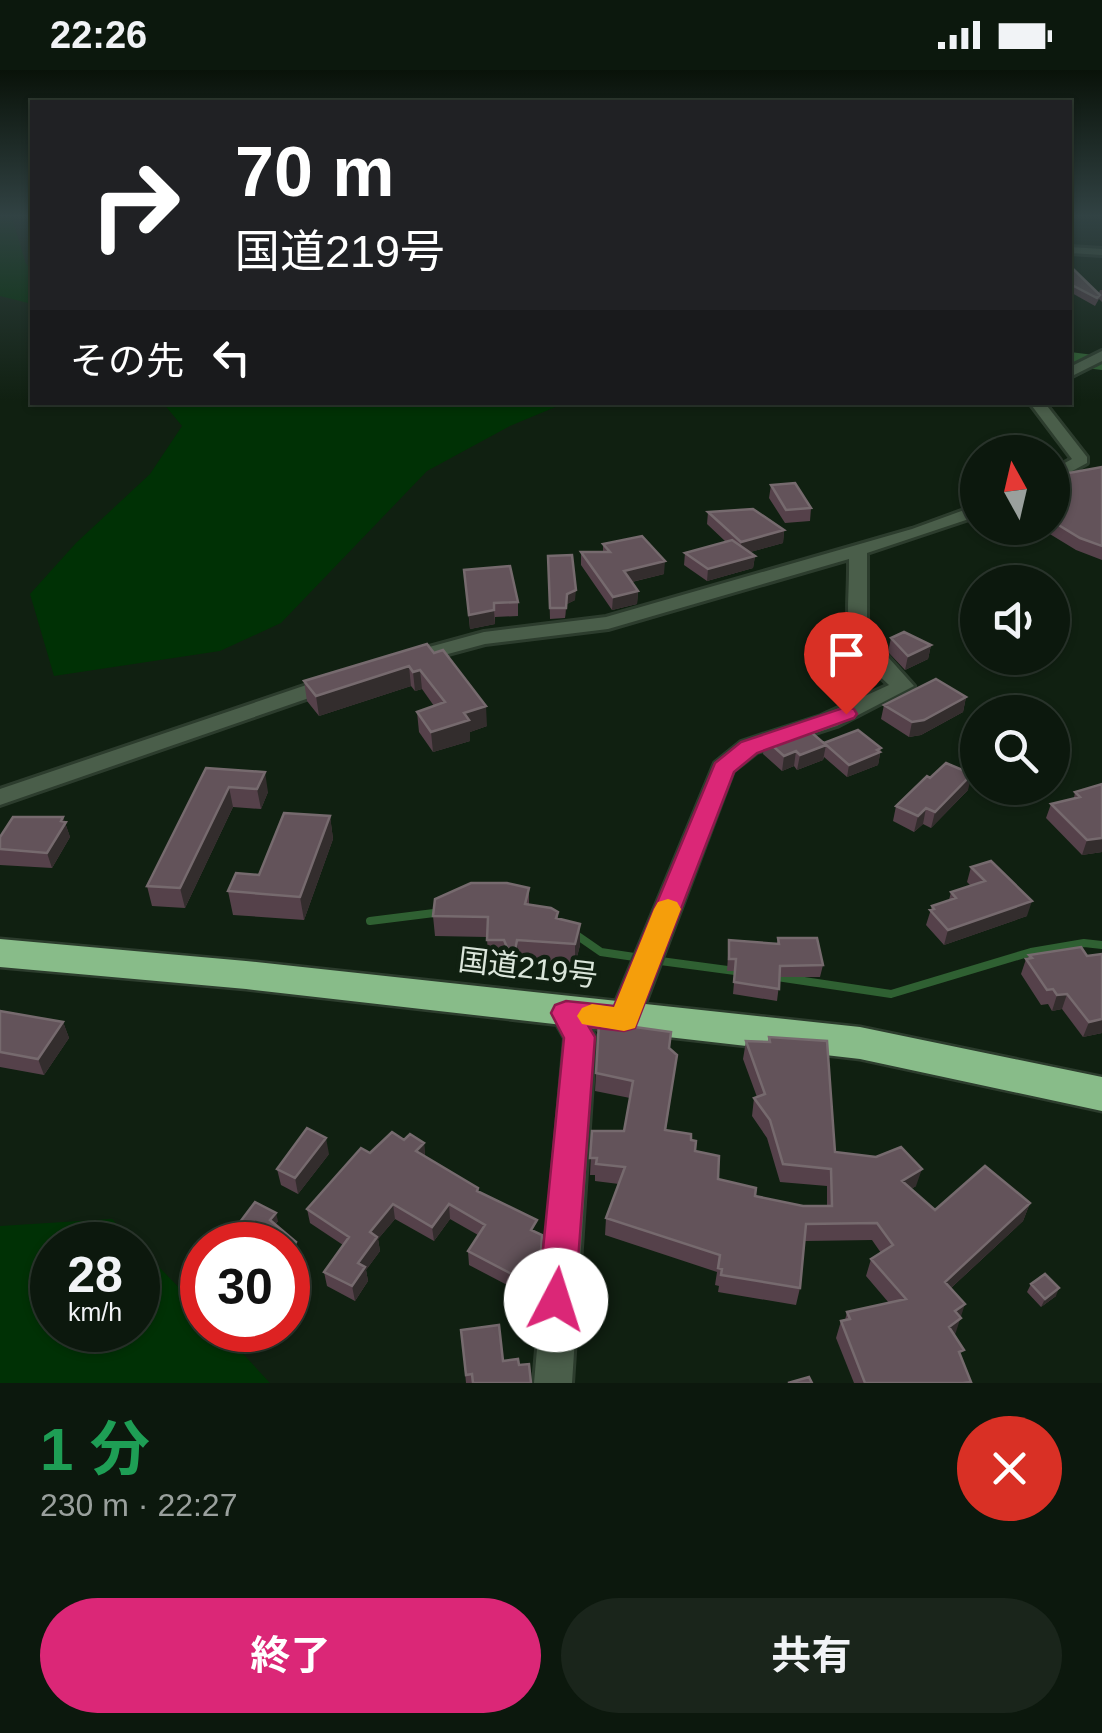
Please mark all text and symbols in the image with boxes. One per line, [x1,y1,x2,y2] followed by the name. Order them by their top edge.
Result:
[50,14,147,56] text: 22:26
[235,133,395,211] text: 70 m
[70,140,200,270] icon: right
[235,226,445,277] text: 国道219号
[204,330,259,385] icon: left
[70,340,184,382] text: その先
[960,435,1070,545] north arrow
[960,435,1070,805] map controls
[960,565,1070,675] button: sound
[804,612,889,715] pin
[819,627,874,682] icon: arrive
[960,695,1070,805] button: search
[457,943,600,992] street label: 国道219号
[180,1222,310,1352] speed limit sign: 30
[67,1247,123,1303] text: 28
[504,1248,608,1352] position arrow
[68,1298,122,1326] text: km/h
[40,1416,150,1483] text: 1 分
[957,1416,1062,1521] button: close
[40,1487,237,1523] text: 230 m · 22:27
[40,1598,541,1713] button: 終了
[561,1598,1062,1713] button: 共有

